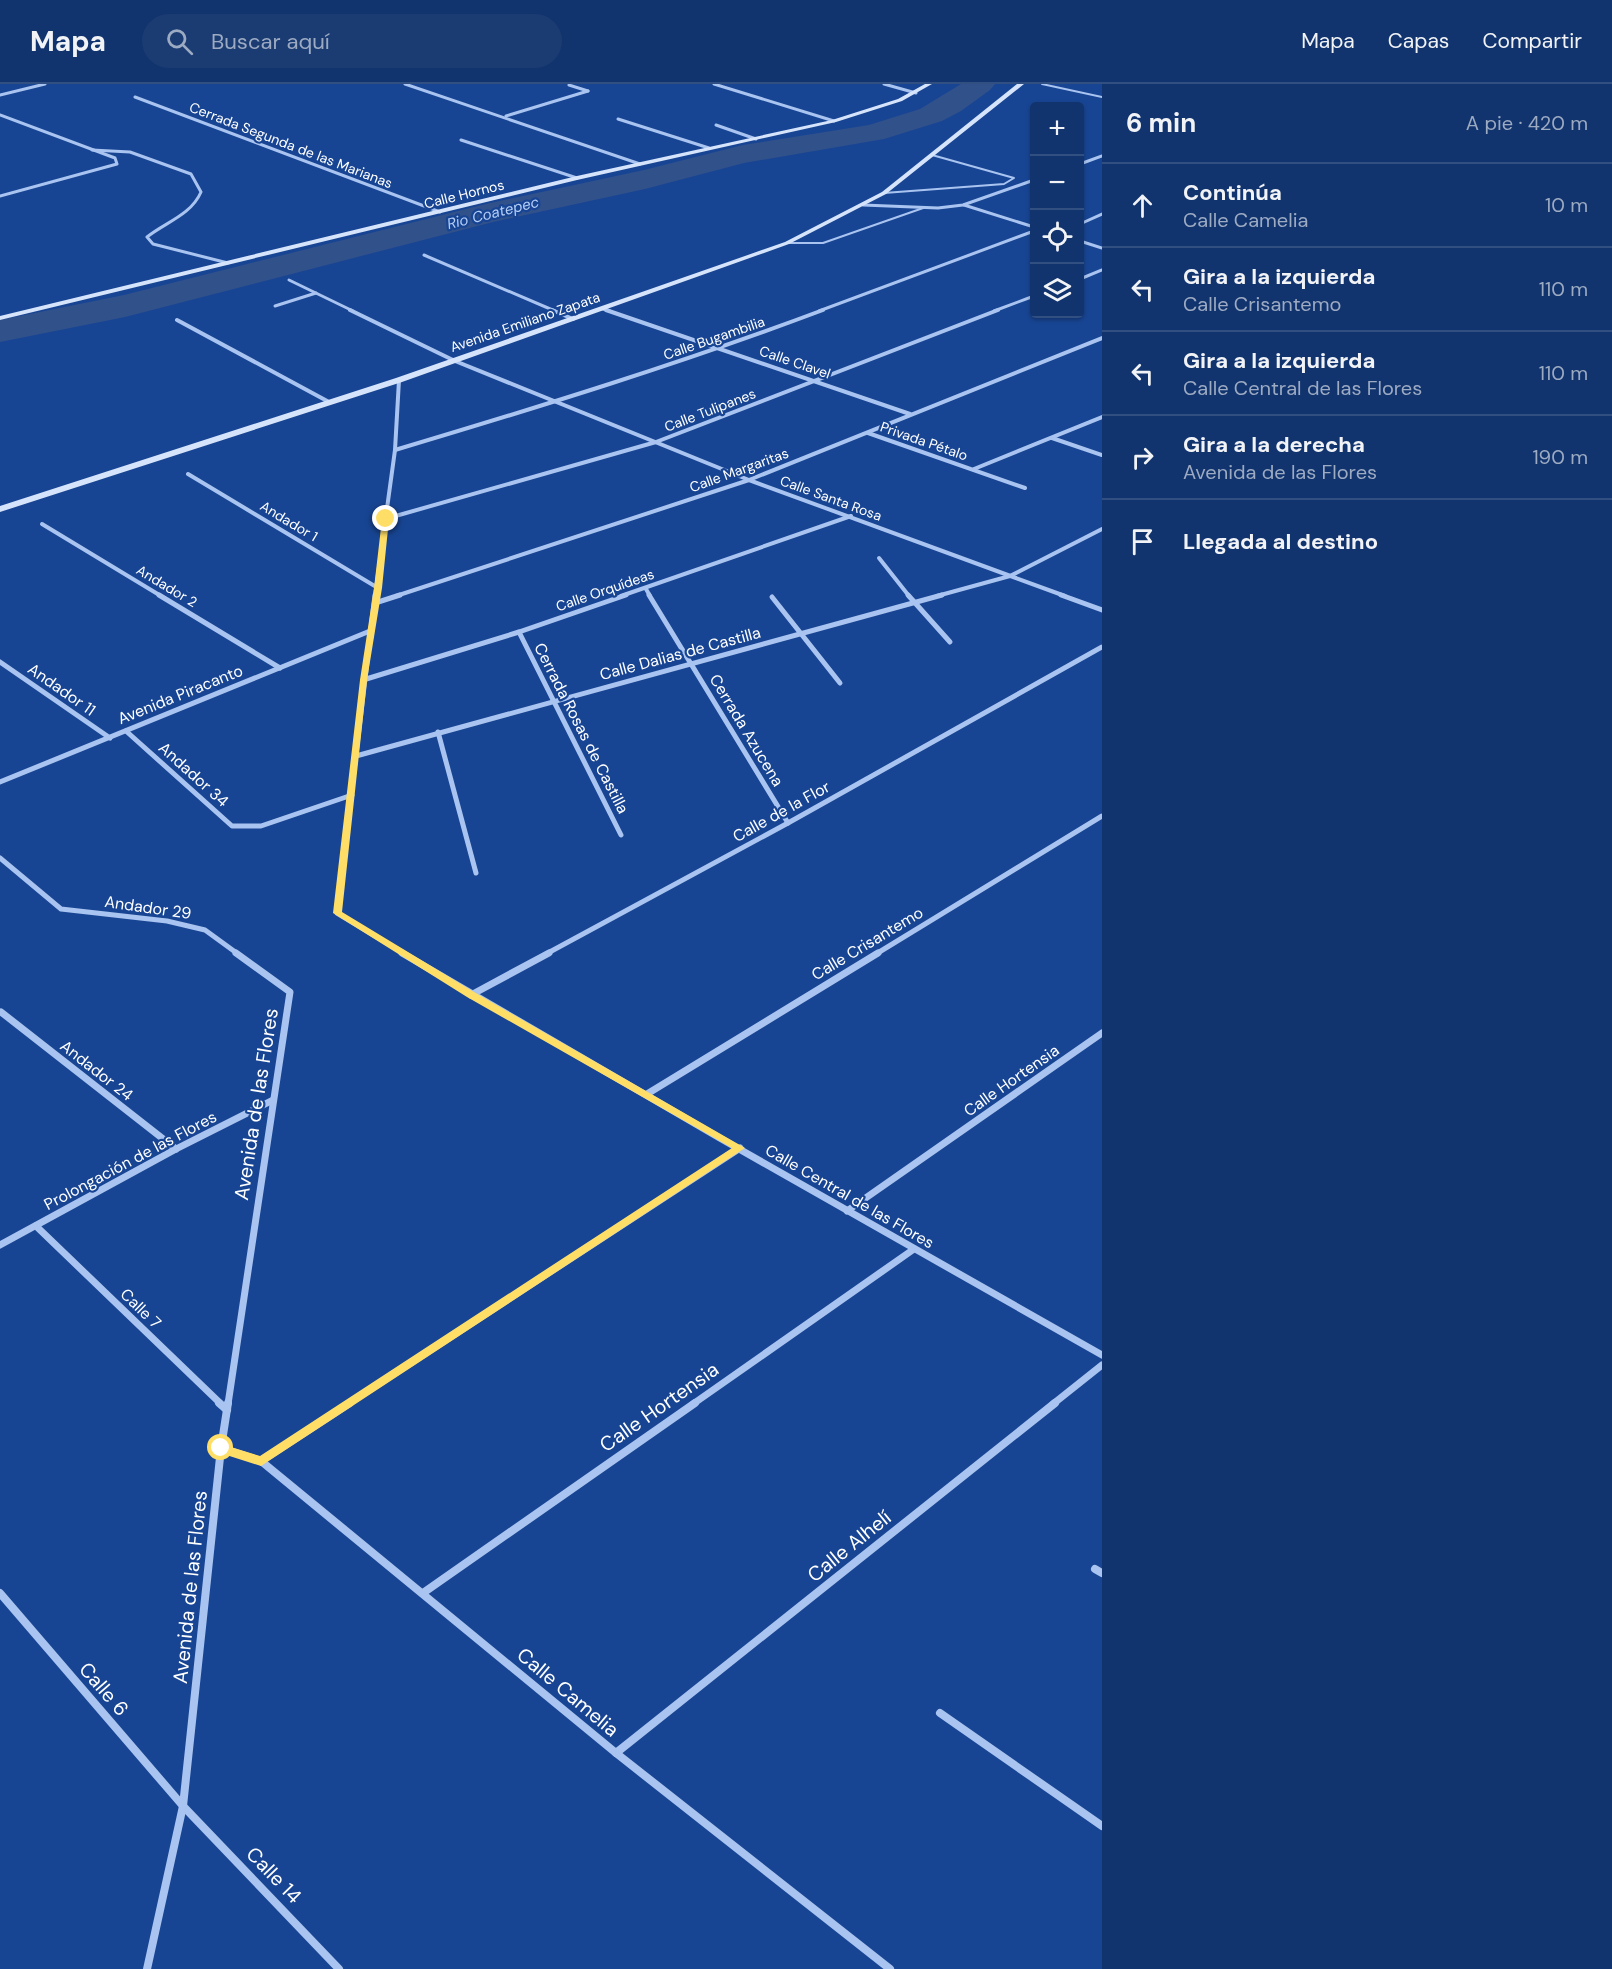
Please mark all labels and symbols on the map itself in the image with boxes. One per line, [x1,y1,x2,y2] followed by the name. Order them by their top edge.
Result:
[187,98,395,192] street label: Cerrada Segunda de las Marianas
[422,175,506,213] street label: Calle Hornos
[445,192,542,234] water label: Rio Coatepec
[448,288,602,356] street label: Avenida Emiliano Zapata
[661,312,767,364] street label: Calle Bugambilia
[757,341,833,383] street label: Calle Clavel
[662,384,758,436] street label: Calle Tulipanes
[878,418,970,464] street label: Privada Pétalo
[687,444,791,496] street label: Calle Margaritas
[778,471,884,525] street label: Calle Santa Rosa
[257,497,321,545] street label: Andador 1
[372,505,398,531] route end
[133,561,201,611] street label: Andador 2
[554,565,656,615] street label: Calle Orquídeas
[597,622,763,685] street label: Calle Dalias de Castilla
[529,639,634,817] street label: Cerrada Rosas de Castilla
[24,658,100,720] street label: Andador 11
[114,660,246,729] street label: Avenida Piracanto
[705,670,788,790] street label: Cerrada Azucena
[154,737,233,812] street label: Andador 34
[729,776,834,847] street label: Calle de la Flor
[103,891,193,924] street label: Andador 29
[808,902,927,985] street label: Calle Crisantemo
[228,1006,284,1202] street label: Avenida de las Flores
[56,1035,138,1106] street label: Andador 24
[959,1040,1063,1121] street label: Calle Hortensia
[40,1106,220,1215] street label: Prolongación de las Flores
[762,1139,938,1253] street label: Calle Central de las Flores
[116,1284,166,1333] street label: Calle 7
[594,1356,724,1458] street label: Calle Hortensia
[207,1434,233,1460] route start
[167,1489,213,1685] street label: Avenida de las Flores
[802,1504,897,1588] street label: Calle Alhelí
[512,1642,624,1742] street label: Calle Camelia
[73,1657,135,1721] street label: Calle 6
[241,1841,307,1909] street label: Calle 14

